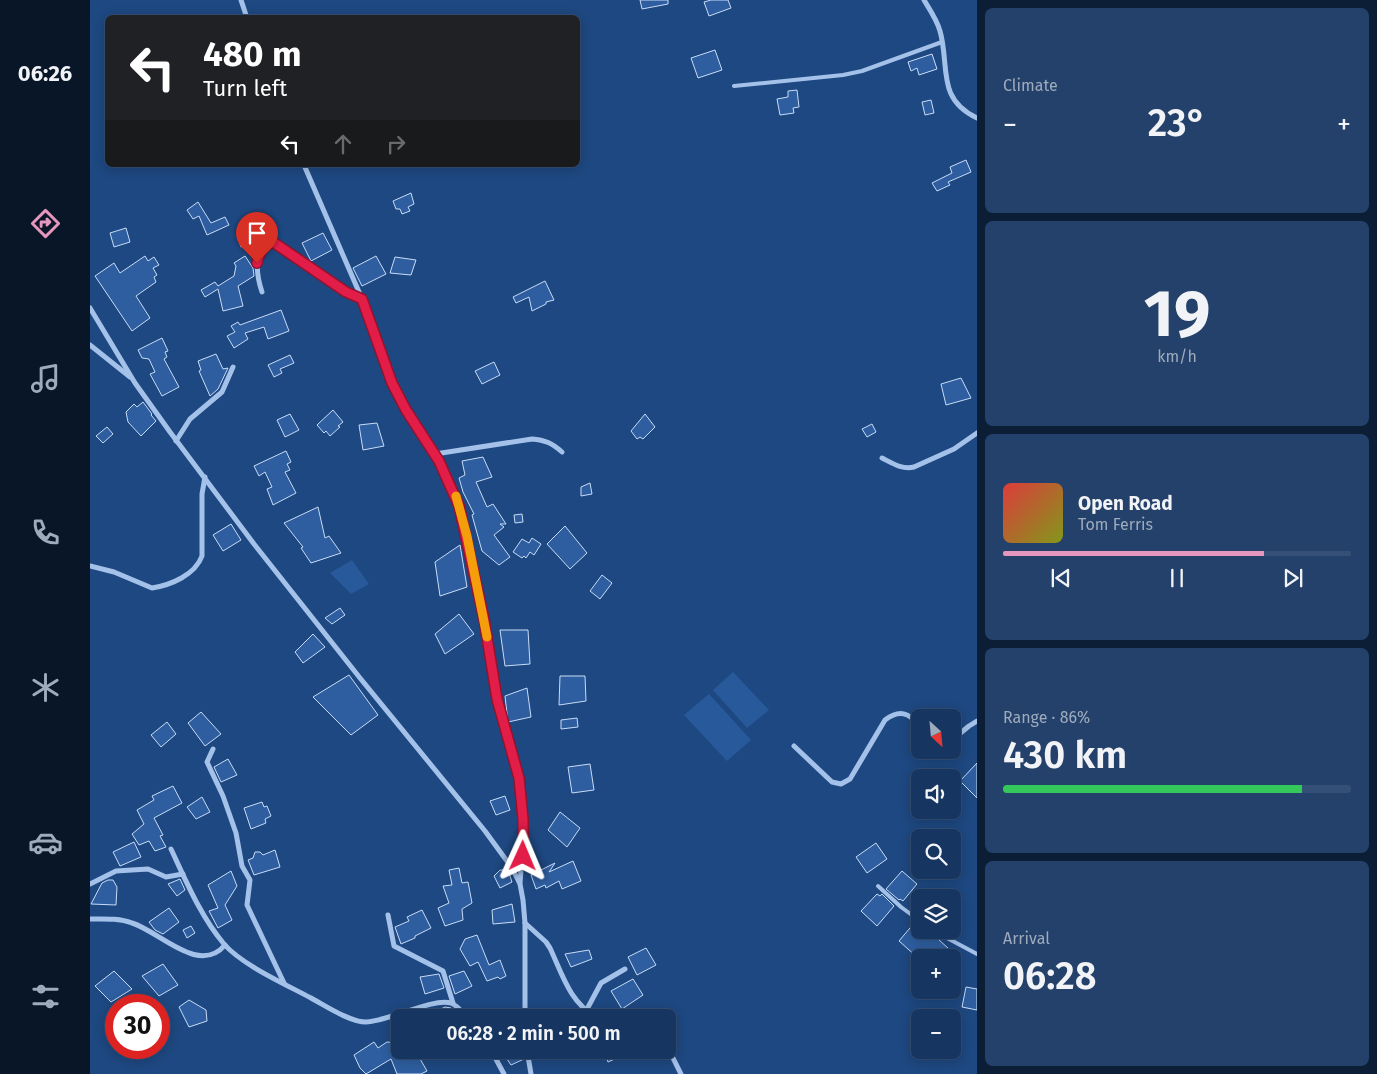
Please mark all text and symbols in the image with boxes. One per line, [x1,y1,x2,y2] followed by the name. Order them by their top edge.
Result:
[203,33,301,75] text: 480 m
[120,35,185,100] icon: left
[18,60,72,87] text: 06:26
[203,75,287,102] text: Turn left
[1003,76,1058,95] text: Climate
[1148,100,1206,146] text: 23°
[1003,108,1017,141] text: −
[1337,108,1351,141] text: +
[276,130,304,158] icon: left
[329,130,357,158] icon: ahead
[382,130,410,158] icon: right
[28,206,63,241] icon: directions
[236,212,278,263] pin
[243,219,271,247] icon: arrive
[1144,275,1210,353] text: 19
[1157,347,1197,366] text: km/h
[28,361,63,396] icon: music
[1078,492,1173,515] text: Open Road
[28,515,63,550] icon: phone
[1078,515,1153,534] text: Tom Ferris
[1047,564,1075,592] icon: previous
[1163,564,1191,592] icon: pause
[1279,564,1307,592] icon: next
[28,670,63,705] icon: climate
[1003,708,1090,727] text: Range · 86%
[911,709,961,759] north arrow
[911,709,961,1059] map controls
[1003,732,1127,778] text: 430 km
[911,769,961,819] button: sound
[28,825,63,860] icon: car
[496,829,548,881] position arrow
[911,829,961,879] button: search
[911,889,961,939] button: layers
[1003,929,1050,948] text: Arrival
[911,949,961,999] button: +
[1003,953,1097,999] text: 06:28
[28,979,63,1014] icon: filters
[105,994,170,1059] speed limit sign: 30
[911,1009,961,1059] button: −
[446,1022,621,1045] text: 06:28 · 2 min · 500 m

